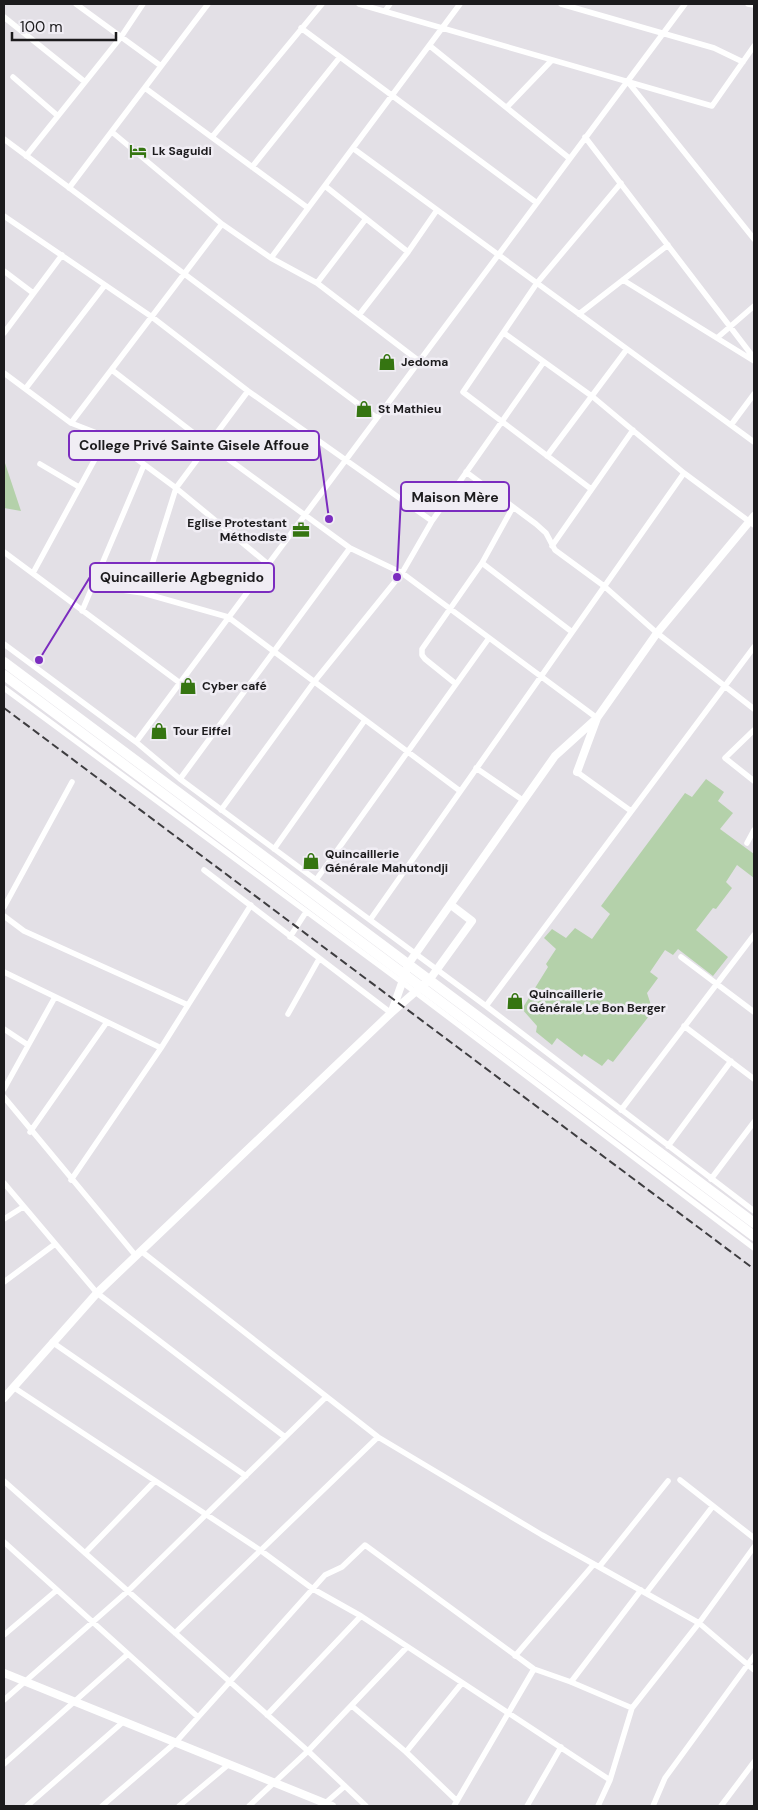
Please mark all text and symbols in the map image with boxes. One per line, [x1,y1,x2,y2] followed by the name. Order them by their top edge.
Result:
[12,10,116,42] scale bar
[20,17,63,37] text: 100 m
[128,141,148,161] hotel icon: Lk Saguidi
[152,143,212,159] place label: Lk Saguidi
[377,352,397,372] shop icon: Jedoma
[401,354,448,370] place label: Jedoma
[354,399,374,419] shop icon: St Mathieu
[378,401,441,417] place label: St Mathieu
[69,431,319,460] callout: College Privé Sainte Gisele Affoue
[79,436,309,454] text: College Privé Sainte Gisele Affoue
[401,482,509,511] callout: Maison Mère
[411,488,499,506] text: Maison Mère
[187,515,287,545] place label: Eglise Protestant Méthodiste
[291,520,311,540] office icon: Eglise Protestant Méthodiste
[90,563,274,592] callout: Quincaillerie Agbegnido
[100,568,264,586] text: Quincaillerie Agbegnido
[178,676,198,696] shop icon: Cyber café
[202,678,267,694] place label: Cyber café
[149,721,169,741] shop icon: Tour Eiffel
[173,723,231,739] place label: Tour Eiffel
[325,846,448,876] place label: Quincaillerie Générale Mahutondji
[301,851,321,871] shop icon: Quincaillerie Générale Mahutondji
[529,986,666,1016] place label: Quincaillerie Générale Le Bon Berger
[505,991,525,1011] shop icon: Quincaillerie Générale Le Bon Berger

